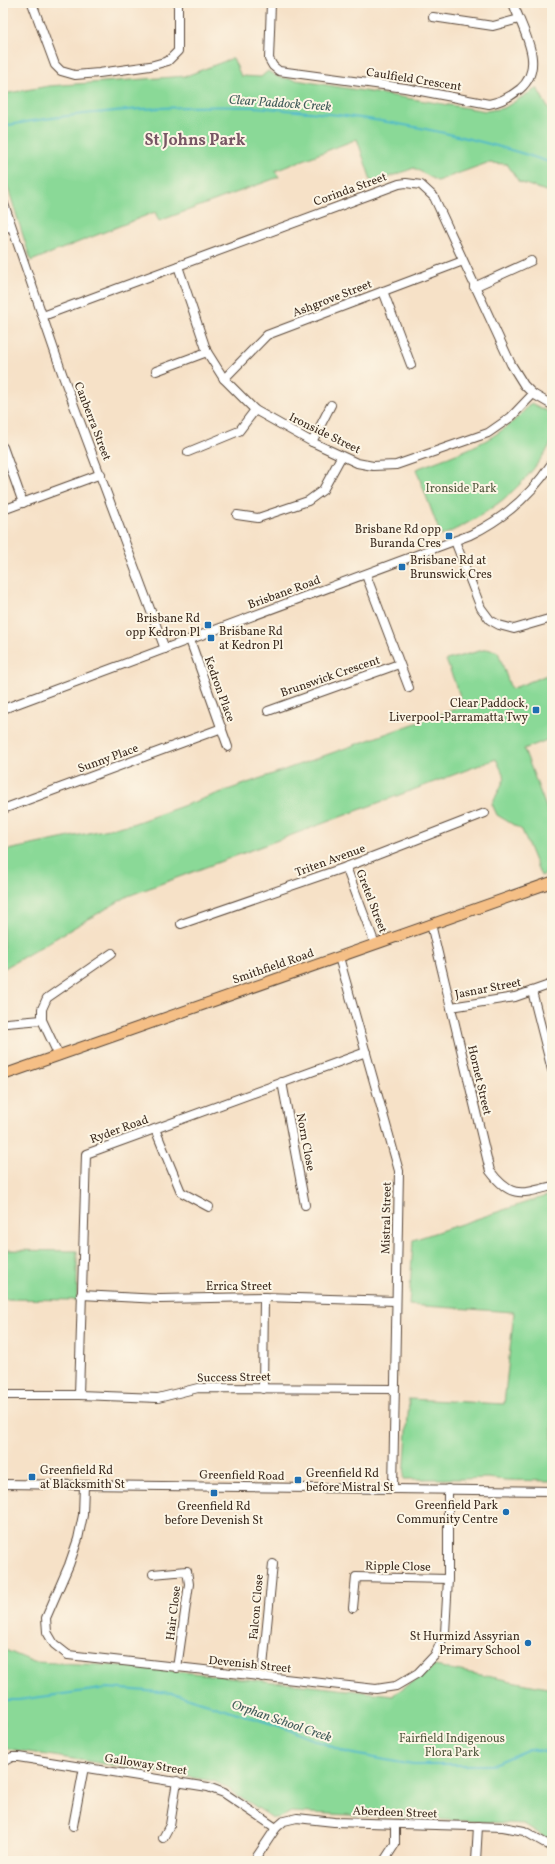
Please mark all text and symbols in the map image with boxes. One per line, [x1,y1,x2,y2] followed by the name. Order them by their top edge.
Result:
[365,65,463,95] street label: Caulfield Crescent
[228,91,332,117] water label: Clear Paddock Creek
[145,130,246,152] district label: St Johns Park
[312,169,389,211] street label: Corinda Street
[290,276,374,321] street label: Ashgrove Street
[70,380,114,463] street label: Canberra Street
[286,410,363,458] street label: Ironside Street
[426,481,497,497] park label: Ironside Park
[355,522,441,552] place label: Brisbane Rd opp Buranda Cres
[444,531,454,541] marker: Brisbane Rd opp Buranda Cres
[410,553,492,583] place label: Brisbane Rd at Brunswick Cres
[397,562,407,572] marker: Brisbane Rd at Brunswick Cres
[246,572,323,613] street label: Brisbane Road
[126,611,200,641] place label: Brisbane Rd opp Kedron Pl
[203,620,213,630] marker: Brisbane Rd opp Kedron Pl
[219,624,283,654] place label: Brisbane Rd at Kedron Pl
[206,633,216,643] marker: Brisbane Rd at Kedron Pl
[278,652,382,701] street label: Brunswick Crescent
[200,654,238,725] street label: Kedron Place
[389,696,529,726] place label: Clear Paddock, Liverpool-Parramatta Twy
[531,705,541,715] marker: Clear Paddock, Liverpool-Parramatta Twy
[76,740,141,777] street label: Sunny Place
[293,841,368,881] street label: Triten Avenue
[352,867,390,935] street label: Gretel Street
[230,945,316,988] street label: Smithfield Road
[454,975,523,1003] street label: Jasnar Street
[463,1044,495,1117] street label: Hornet Street
[88,1112,151,1148] street label: Ryder Road
[292,1112,319,1173] street label: Norn Close
[378,1182,396,1254] street label: Mistral Street
[206,1279,272,1295] street label: Errica Street
[197,1369,271,1387] street label: Success Street
[40,1463,125,1493] place label: Greenfield Rd at Blacksmith St
[306,1466,394,1496] place label: Greenfield Rd before Mistral St
[199,1467,285,1485] street label: Greenfield Road
[27,1472,37,1482] marker: Greenfield Rd at Blacksmith St
[293,1475,303,1485] marker: Greenfield Rd before Mistral St
[209,1488,219,1498] marker: Greenfield Rd before Devenish St
[397,1498,498,1528] place label: Greenfield Park Community Centre
[165,1499,263,1529] place label: Greenfield Rd before Devenish St
[501,1507,511,1517] marker: Greenfield Park Community Centre
[365,1558,431,1576] street label: Ripple Close
[246,1573,268,1640] street label: Falcon Close
[163,1585,185,1641] street label: Hair Close
[410,1629,520,1659] place label: St Hurmizd Assyrian Primary School
[523,1638,533,1648] marker: St Hurmizd Assyrian Primary School
[208,1653,292,1677] street label: Devenish Street
[229,1696,334,1747] water label: Orphan School Creek
[399,1731,505,1761] park label: Fairfield Indigenous Flora Park
[104,1751,188,1779] street label: Galloway Street
[352,1804,438,1822] street label: Aberdeen Street

